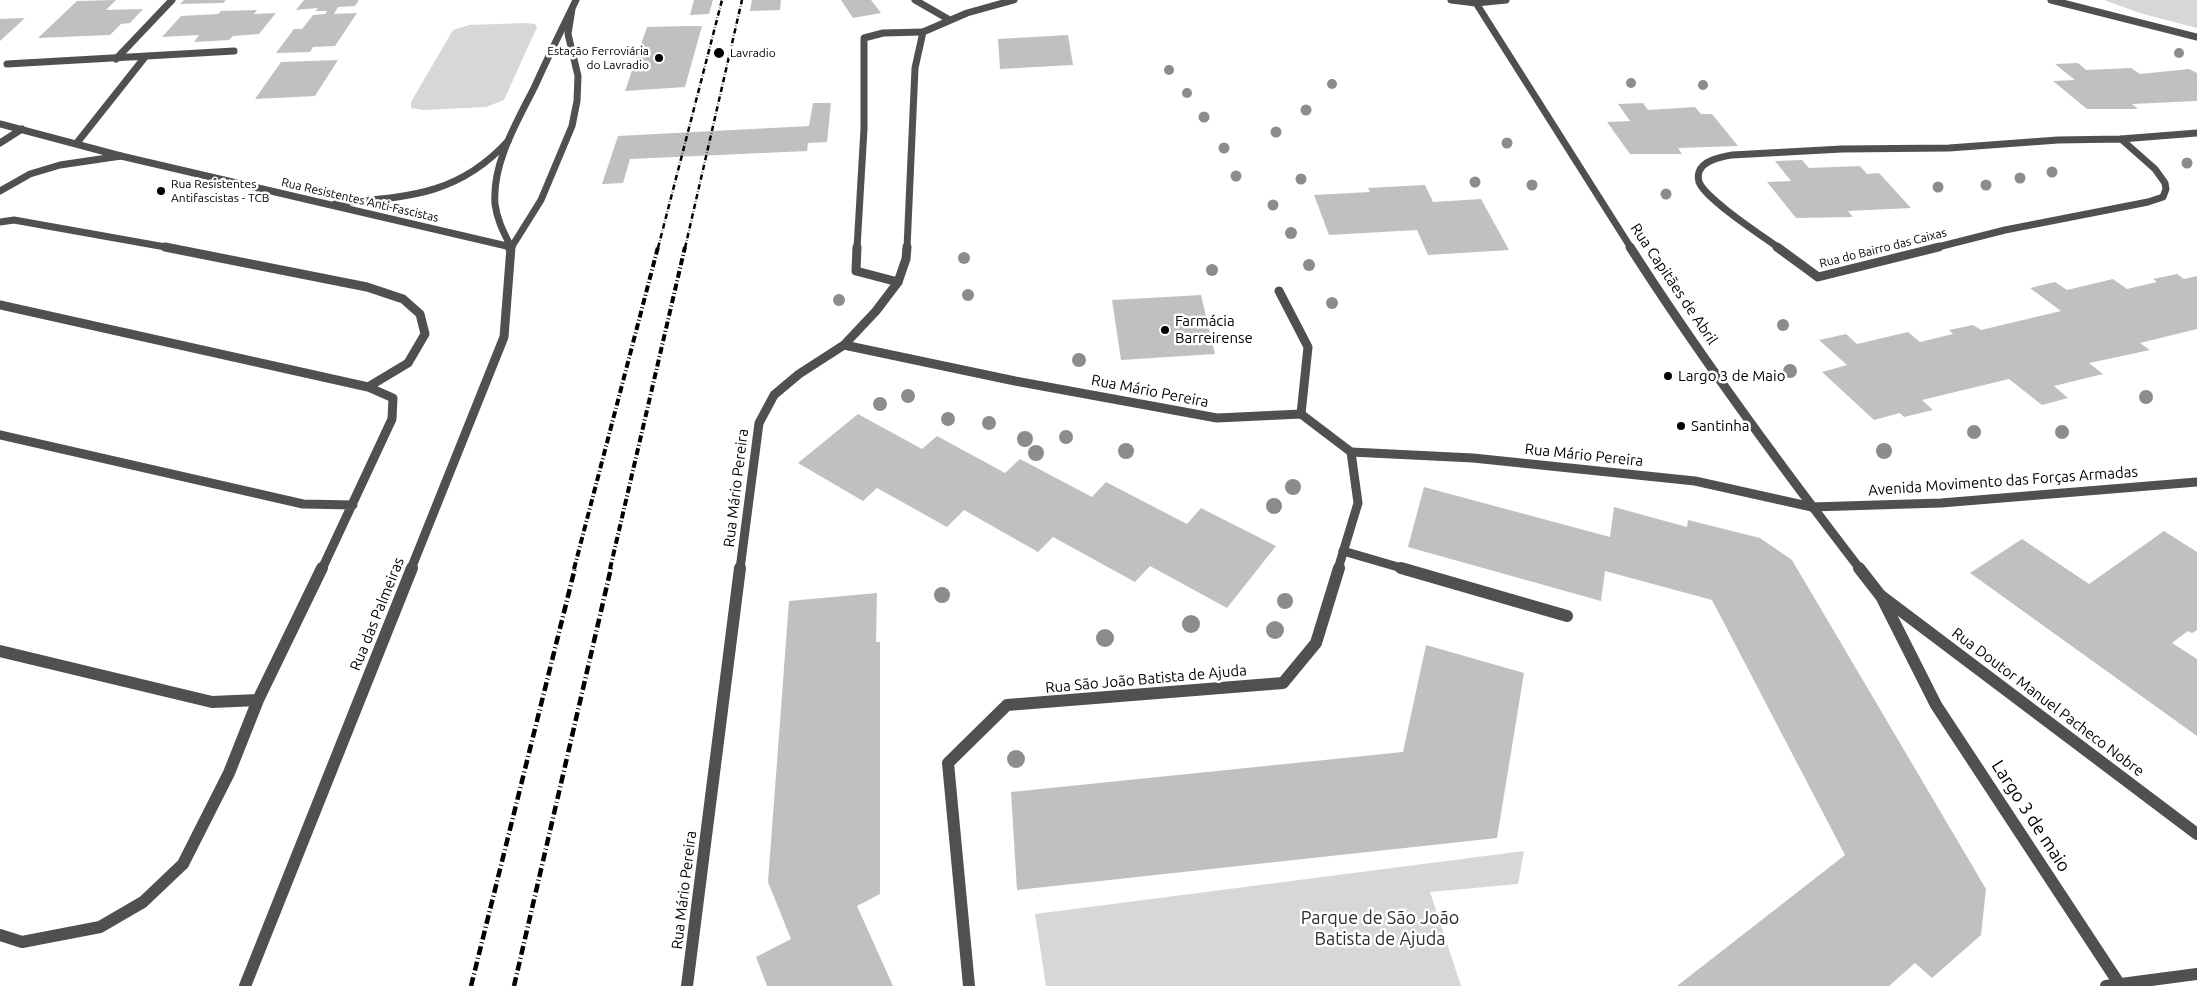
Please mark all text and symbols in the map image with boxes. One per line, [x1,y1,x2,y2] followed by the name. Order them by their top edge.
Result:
[547,44,649,72] place label: Estação Ferroviária do Lavradio
[712,46,726,60] marker: Lavradio
[730,46,776,60] place label: Lavradio
[653,52,665,64] marker: Estação Ferroviária do Lavradio
[280,175,440,225] street label: Rua Resistentes Anti-Fascistas
[171,177,269,205] place label: Rua Resistentes Antifascistas - TCB
[155,185,167,197] marker: Rua Resistentes Antifascistas - TCB
[1627,220,1721,348] street label: Rua Capitães de Abril
[1818,225,1948,271] street label: Rua do Bairro das Caixas
[1175,312,1253,347] place label: Farmácia Barreirense
[1159,324,1171,336] marker: Farmácia Barreirense
[1678,367,1785,385] place label: Largo 3 de Maio
[1662,370,1674,382] marker: Largo 3 de Maio
[1090,371,1210,411] street label: Rua Mário Pereira
[1691,417,1750,435] place label: Santinha
[1675,420,1687,432] marker: Santinha
[720,428,752,548] street label: Rua Mário Pereira
[1524,440,1644,470] street label: Rua Mário Pereira
[1868,463,2138,499] street label: Avenida Movimento das Forças Armadas
[346,555,408,673] street label: Rua das Palmeiras
[1948,624,2148,780] street label: Rua Doutor Manuel Pacheco Nobre
[1045,661,1247,697] street label: Rua São João Batista de Ajuda
[1987,756,2075,876] street label: Largo 3 de maio
[668,830,700,950] street label: Rua Mário Pereira
[1301,907,1459,950] park label: Parque de São João Batista de Ajuda

